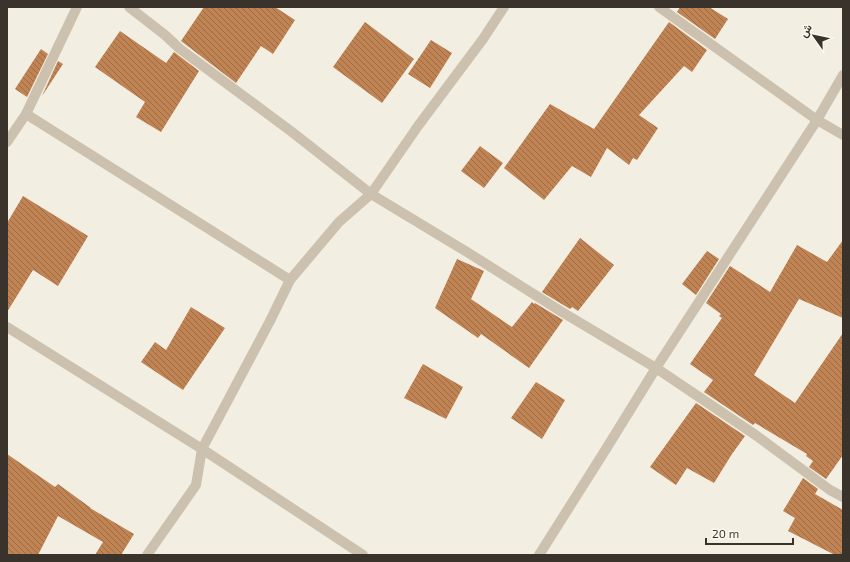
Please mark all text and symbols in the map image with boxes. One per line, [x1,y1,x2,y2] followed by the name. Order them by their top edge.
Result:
[794,16,834,56] north arrow
[796,21,815,40] text: ش
[706,520,793,546] scale bar
[712,526,739,540] text: 20 m

